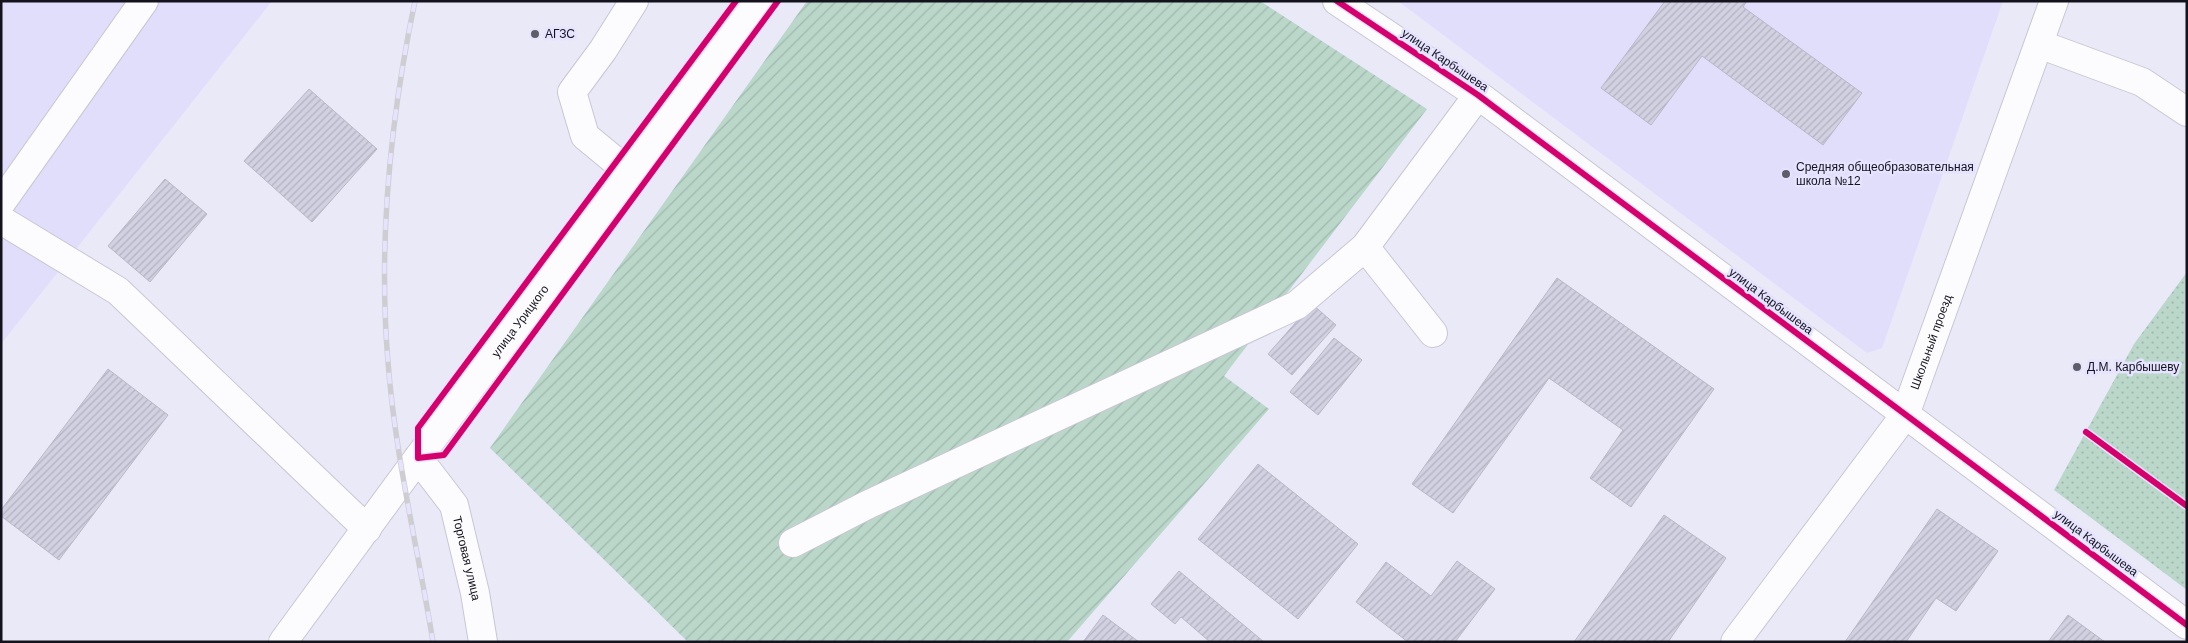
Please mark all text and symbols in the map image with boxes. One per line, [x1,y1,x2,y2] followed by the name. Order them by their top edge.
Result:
[1399,26,1491,94] street label: улица Карбышева
[545,27,575,41] place label: АГЗС
[529,28,541,40] marker: АГЗС
[1796,160,1974,188] place label: Средняя общеобразовательная школа №12
[1780,168,1792,180] marker: Средняя общеобразовательная школа №12
[1726,265,1816,337] street label: улица Карбышева
[489,282,552,360] street label: улица Урицкого
[1908,293,1955,392] street label: Школьный проезд
[2087,360,2179,374] place label: Д.М. Карбышеву
[2071,361,2083,373] marker: Д.М. Карбышеву
[2051,507,2141,579] street label: улица Карбышева
[450,515,483,602] street label: Торговая улица

